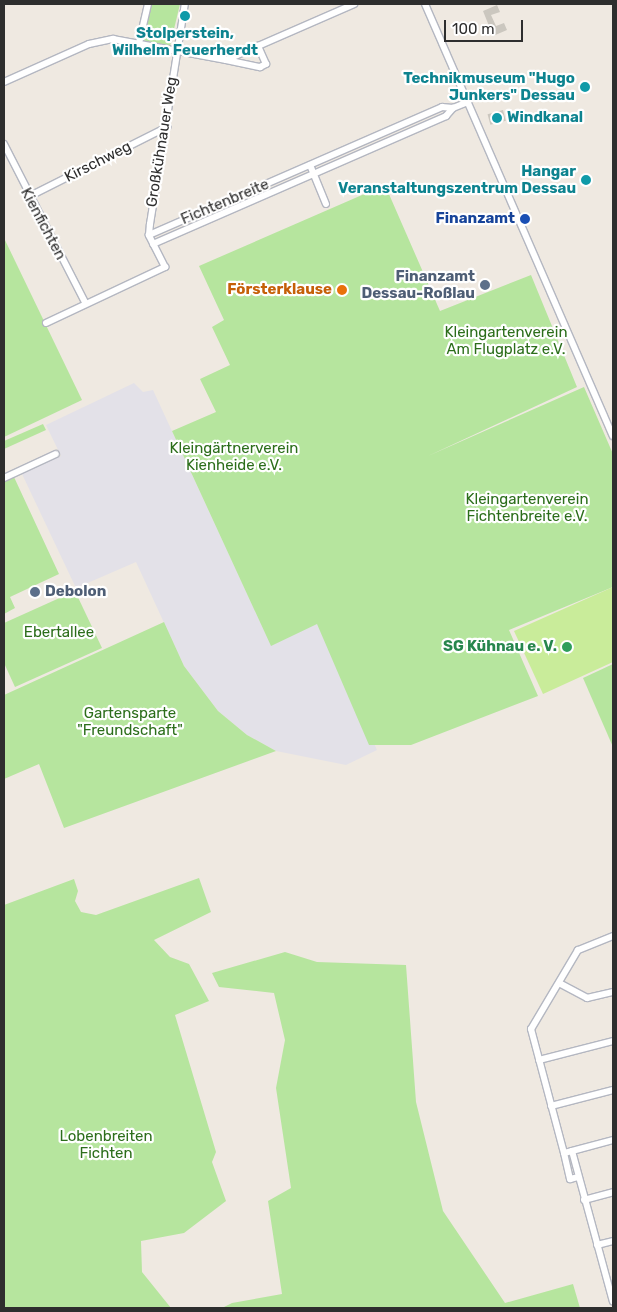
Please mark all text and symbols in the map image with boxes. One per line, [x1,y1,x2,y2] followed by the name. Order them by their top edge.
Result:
[179,10,191,22] marker: Stolperstein, Wilhelm Feuerherdt
[447,10,526,42] scale bar
[452,20,494,38] text: 100 m
[112,24,258,59] place label: Stolperstein, Wilhelm Feuerherdt
[403,69,575,104] place label: Technikmuseum "Hugo Junkers" Dessau
[143,75,181,209] street label: Großkühnauer Weg
[579,81,591,93] marker: Technikmuseum "Hugo Junkers" Dessau
[507,109,583,127] place label: Windkanal
[491,112,503,124] marker: Windkanal
[62,138,134,186] street label: Kirschweg
[338,162,576,197] place label: Hangar Veranstaltungszentrum Dessau
[580,174,592,186] marker: Hangar Veranstaltungszentrum Dessau
[178,175,272,229] street label: Fichtenbreite
[17,185,69,263] street label: Kienfichten
[435,210,515,228] place label: Finanzamt
[519,213,531,225] marker: Finanzamt
[361,267,475,302] place label: Finanzamt Dessau-Roßlau
[479,279,491,291] marker: Finanzamt Dessau-Roßlau
[227,281,332,299] place label: Försterklause
[336,284,348,296] marker: Försterklause
[445,323,567,358] park label: Kleingartenverein Am Flugplatz e.V.
[170,439,298,474] park label: Kleingärtnerverein Kienheide e.V.
[466,490,588,525] park label: Kleingartenverein Fichtenbreite e.V.
[45,583,106,601] place label: Debolon
[29,586,41,598] marker: Debolon
[24,624,94,642] park label: Ebertallee
[443,638,557,656] place label: SG Kühnau e. V.
[561,641,573,653] marker: SG Kühnau e. V.
[77,704,183,739] park label: Gartensparte "Freundschaft"
[59,1127,153,1162] park label: Lobenbreiten Fichten

